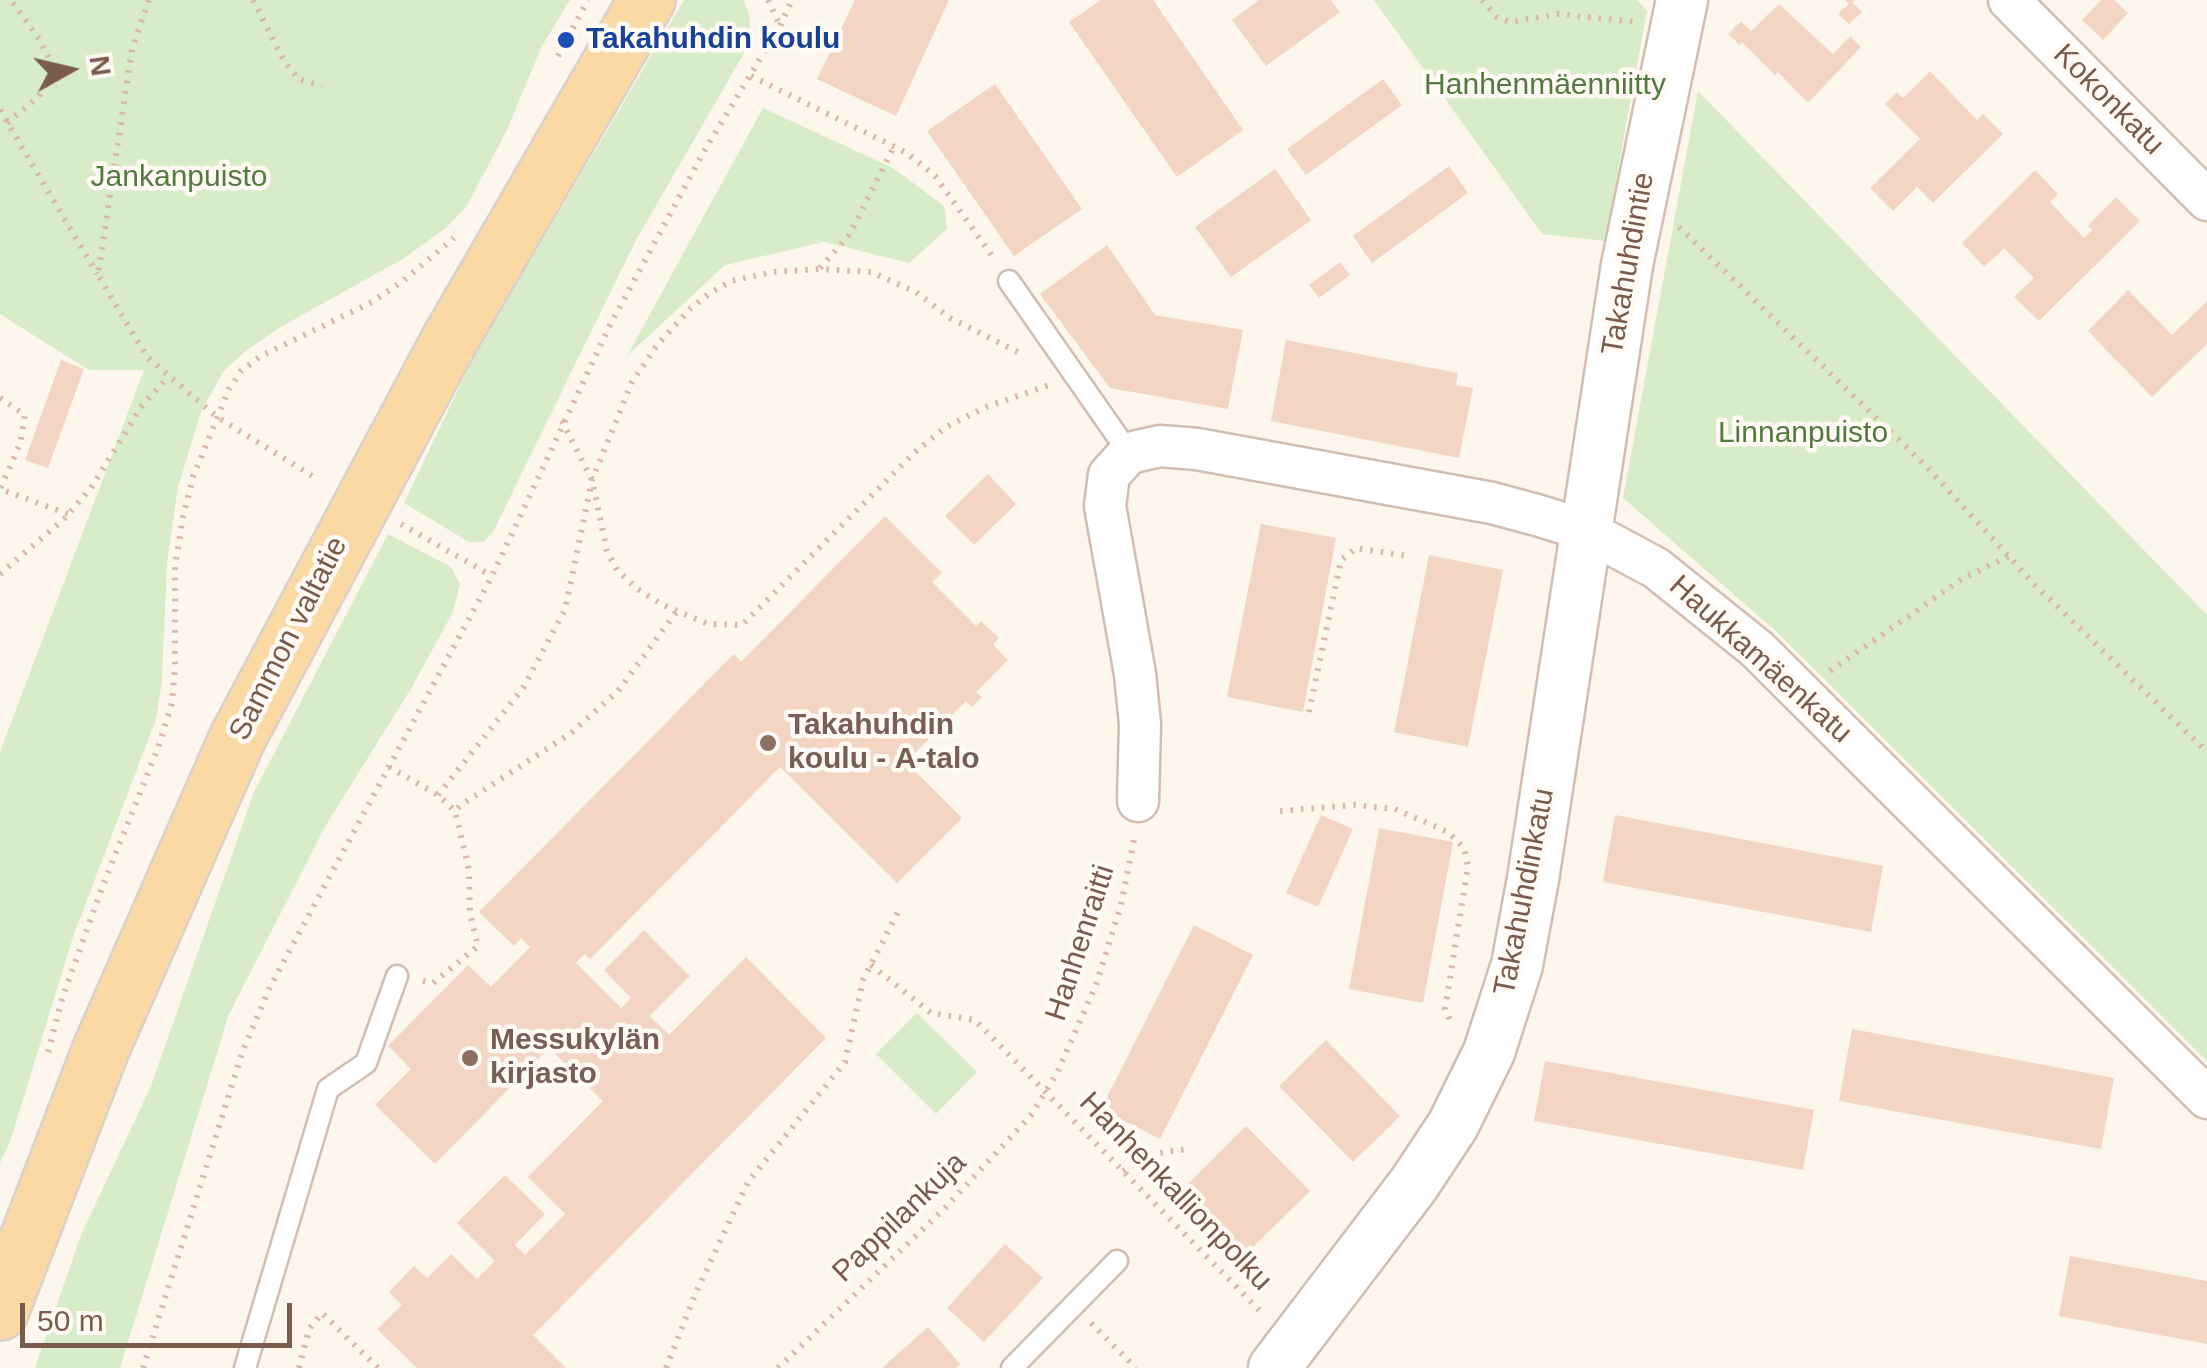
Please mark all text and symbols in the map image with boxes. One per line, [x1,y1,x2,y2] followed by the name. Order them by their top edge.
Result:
[20,20,120,120] north arrow
[586,22,840,58] place label: Takahuhdin koulu
[555,29,577,51] marker: Takahuhdin koulu
[2045,37,2171,163] street label: Kokonkatu
[83,54,117,78] text: N
[1424,68,1666,104] park label: Hanhenmäenniitty
[91,160,267,196] park label: Jankanpuisto
[1595,170,1663,358] street label: Takahuhdintie
[1718,416,1888,452] park label: Linnanpuisto
[222,531,356,747] street label: Sammon valtatie
[1661,569,1859,751] street label: Haukkamäenkatu
[788,708,980,778] place label: Takahuhdin koulu - A-talo
[757,732,779,754] marker: Takahuhdin koulu - A-talo
[1487,785,1563,999] street label: Takahuhdinkatu
[1039,861,1123,1025] street label: Hanhenraitti
[490,1023,660,1094] place label: Messukylän kirjasto
[459,1047,481,1069] marker: Messukylän kirjasto
[1071,1085,1279,1299] street label: Hanhenkallionpolku
[826,1145,974,1291] street label: Pappilankuja
[25,1283,298,1345] scale bar
[37,1304,104,1337] text: 50 m

